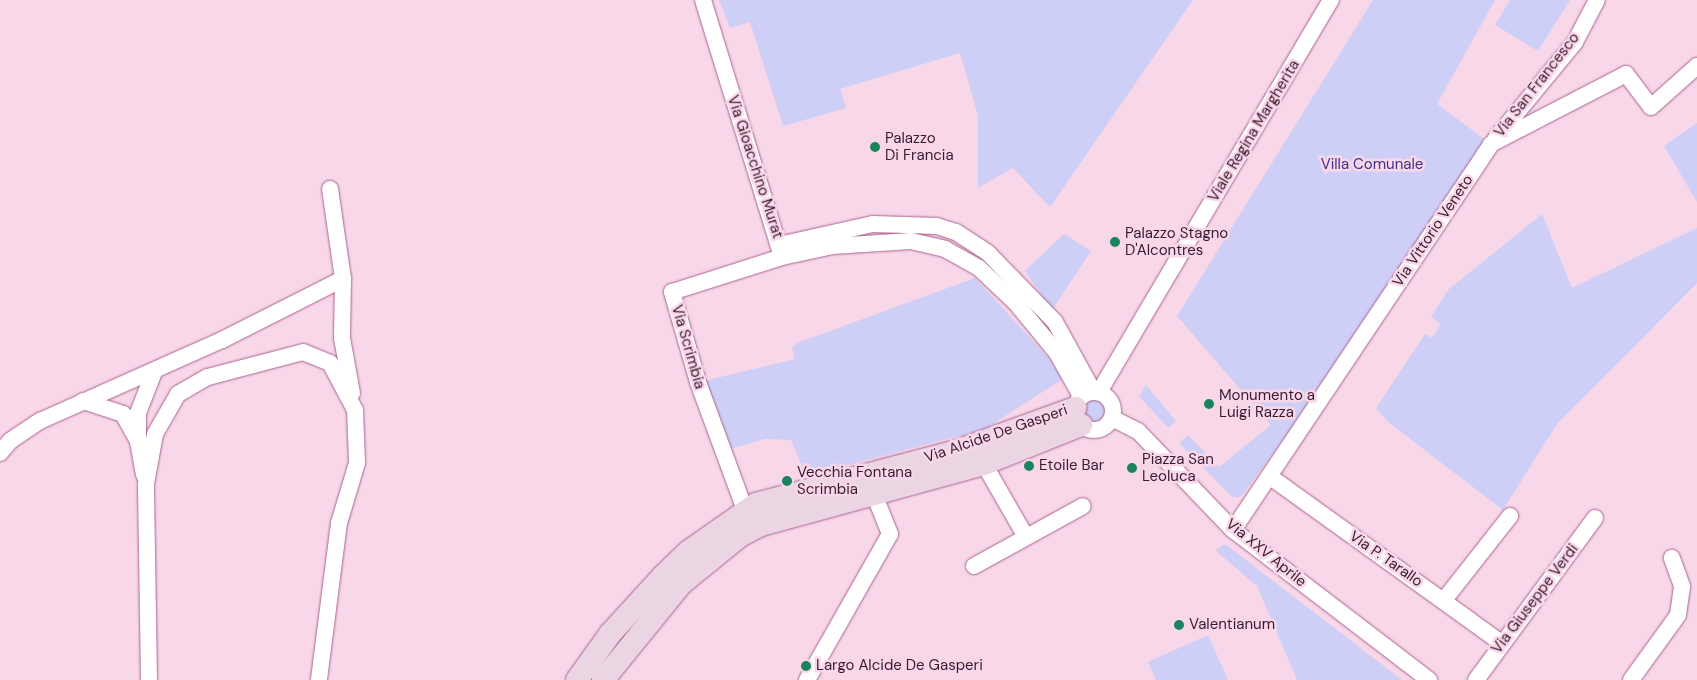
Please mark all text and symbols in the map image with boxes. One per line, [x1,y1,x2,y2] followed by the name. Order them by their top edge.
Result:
[1491,29,1583,141] street label: Via San Francesco
[1205,57,1303,205] street label: Viale Regina Margherita
[723,93,787,241] street label: Via Gioacchino Murat
[885,129,954,164] place label: Palazzo Di Francia
[869,141,881,153] marker: Palazzo Di Francia
[1321,156,1423,174] park label: Villa Comunale
[1389,172,1477,290] street label: Via Vittorio Veneto
[1125,224,1228,259] place label: Palazzo Stagno D'Alcontres
[1109,236,1121,248] marker: Palazzo Stagno D'Alcontres
[667,303,709,391] street label: Via Scrimbia
[1219,386,1315,421] place label: Monumento a Luigi Razza
[1203,398,1215,410] marker: Monumento a Luigi Razza
[922,401,1070,467] street label: Via Alcide De Gasperi
[1142,450,1214,485] place label: Piazza San Leoluca
[1039,457,1104,475] place label: Etoile Bar
[1023,460,1035,472] marker: Etoile Bar
[1126,462,1138,474] marker: Piazza San Leoluca
[797,463,912,498] place label: Vecchia Fontana Scrimbia
[781,475,793,487] marker: Vecchia Fontana Scrimbia
[1222,515,1310,591] street label: Via XXV Aprile
[1346,527,1426,591] street label: Via P. Tarallo
[1488,541,1582,657] street label: Via Giuseppe Verdi
[1189,616,1275,634] place label: Valentianum
[1173,619,1185,631] marker: Valentianum
[816,657,983,675] place label: Largo Alcide De Gasperi
[800,660,812,672] marker: Largo Alcide De Gasperi

